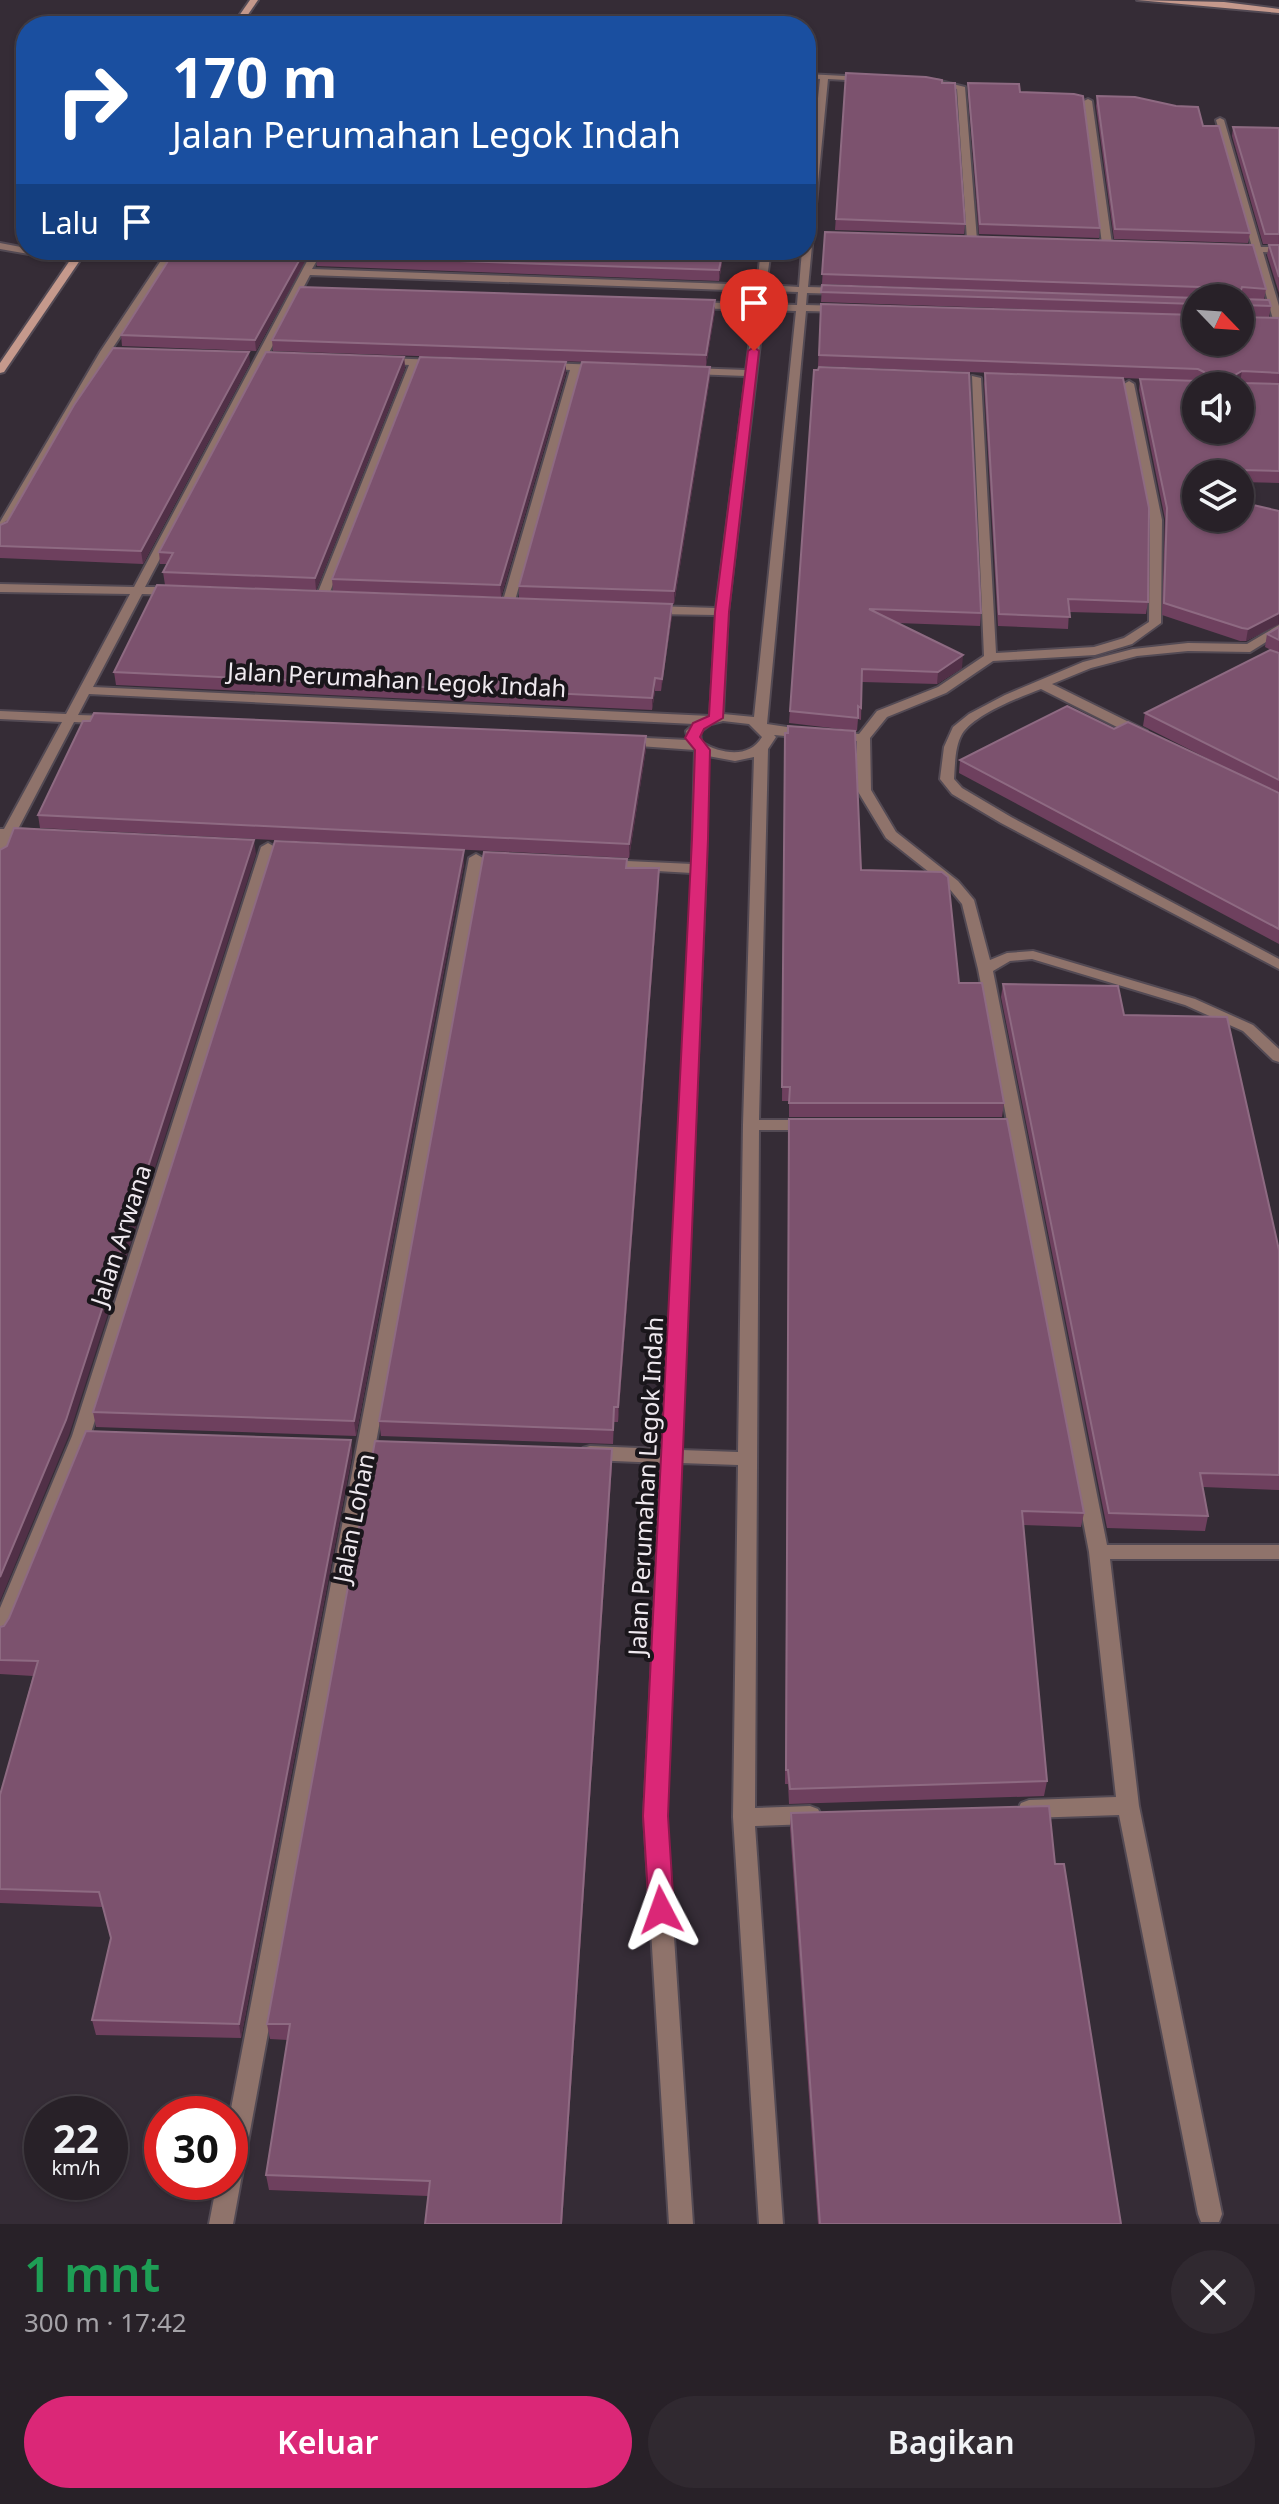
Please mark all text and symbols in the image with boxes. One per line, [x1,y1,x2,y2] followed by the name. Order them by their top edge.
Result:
[172,38,337,114] text: 170 m
[40,48,144,152] icon: right
[172,110,681,159] text: Jalan Perumahan Legok Indah
[115,200,159,244] icon: arrive
[40,202,99,243] text: Lalu
[720,269,788,351] pin
[732,281,776,325] icon: arrive
[1182,284,1254,356] north arrow
[1182,284,1254,532] map controls
[1182,372,1254,444] button: sound
[1182,460,1254,532] button: layers
[225,654,567,704] street label: Jalan Perumahan Legok Indah
[81,1160,158,1312] street label: Jalan Arwana
[620,1316,670,1658] street label: Jalan Perumahan Legok Indah
[324,1451,382,1587] street label: Jalan Lohan
[619,1868,703,1952] position arrow
[144,2096,248,2200] speed limit sign: 30
[53,2110,99,2165] text: 22
[51,2154,101,2181] text: km/h
[24,2241,160,2306] text: 1 mnt
[1171,2250,1255,2334] button: close
[24,2304,187,2340] text: 300 m · 17:42
[24,2396,632,2488] button: Keluar
[648,2396,1255,2488] button: Bagikan

